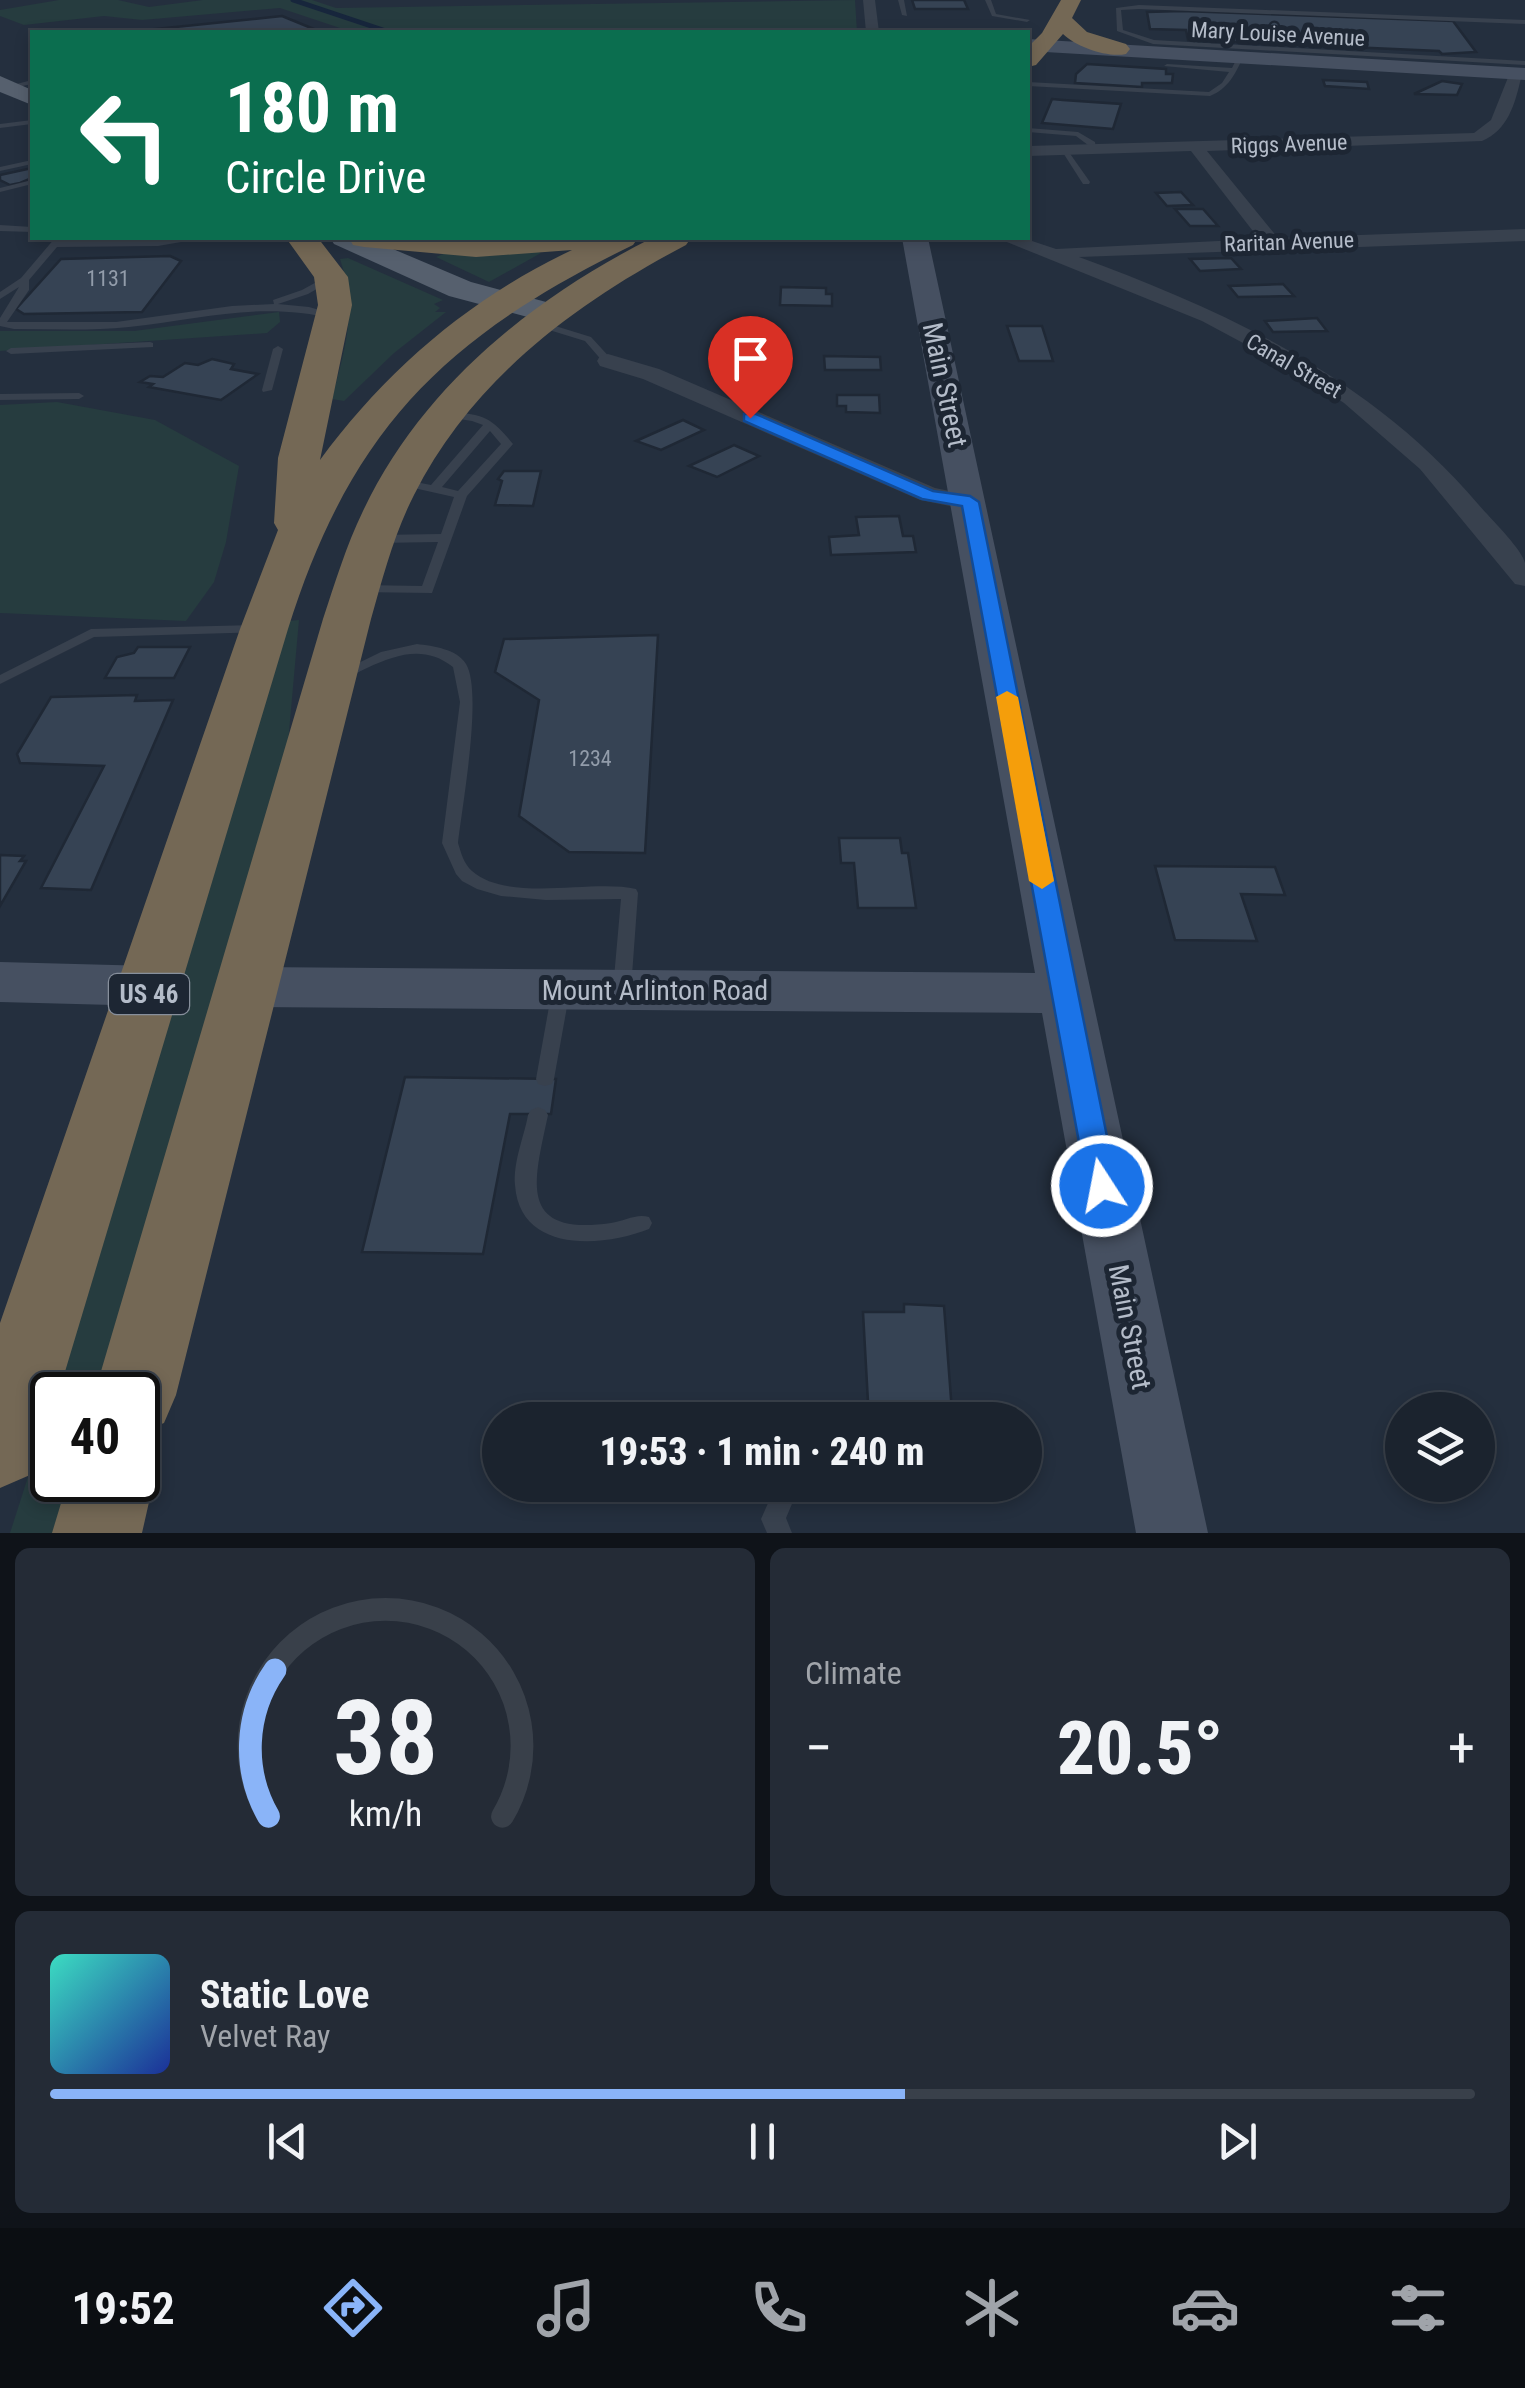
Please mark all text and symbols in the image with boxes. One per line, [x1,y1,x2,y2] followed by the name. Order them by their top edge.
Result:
[1190,17,1366,51] street label: Mary Louise Avenue
[225,67,399,149] text: 180 m
[60,70,190,200] icon: left
[1230,129,1348,159] street label: Riggs Avenue
[225,151,426,204] text: Circle Drive
[1224,227,1354,257] street label: Raritan Avenue
[86,266,130,291] house number: 1131
[708,316,793,419] pin
[916,320,974,450] street label: Main Street
[1242,329,1346,403] street label: Canal Street
[723,331,778,386] icon: arrive
[568,746,612,771] house number: 1234
[109,974,189,1014] road number: US 46
[542,974,768,1007] street label: Mount Arlinton Road
[1050,1134,1154,1238] position arrow
[1102,1262,1158,1392] street label: Main Street
[30,1372,160,1502] speed limit sign: 40
[1385,1392,1495,1502] map controls
[1385,1392,1495,1502] button: layers
[600,1430,924,1474] text: 19:53 · 1 min · 240 m
[805,1654,902,1692] text: Climate
[332,1678,438,1799] text: 38
[1057,1704,1223,1792] text: 20.5°
[805,1716,833,1780] text: −
[1448,1716,1475,1780] text: +
[348,1793,422,1835] text: km/h
[200,1973,369,2017] text: Static Love
[200,2017,330,2055] text: Velvet Ray
[260,2114,315,2169] icon: previous
[735,2114,790,2169] icon: pause
[1210,2114,1265,2169] icon: next
[318,2273,388,2343] icon: directions
[531,2273,601,2343] icon: music
[744,2273,814,2343] icon: phone
[957,2273,1027,2343] icon: climate
[1170,2273,1240,2343] icon: car
[1383,2273,1453,2343] icon: filters
[72,2282,175,2335] text: 19:52

